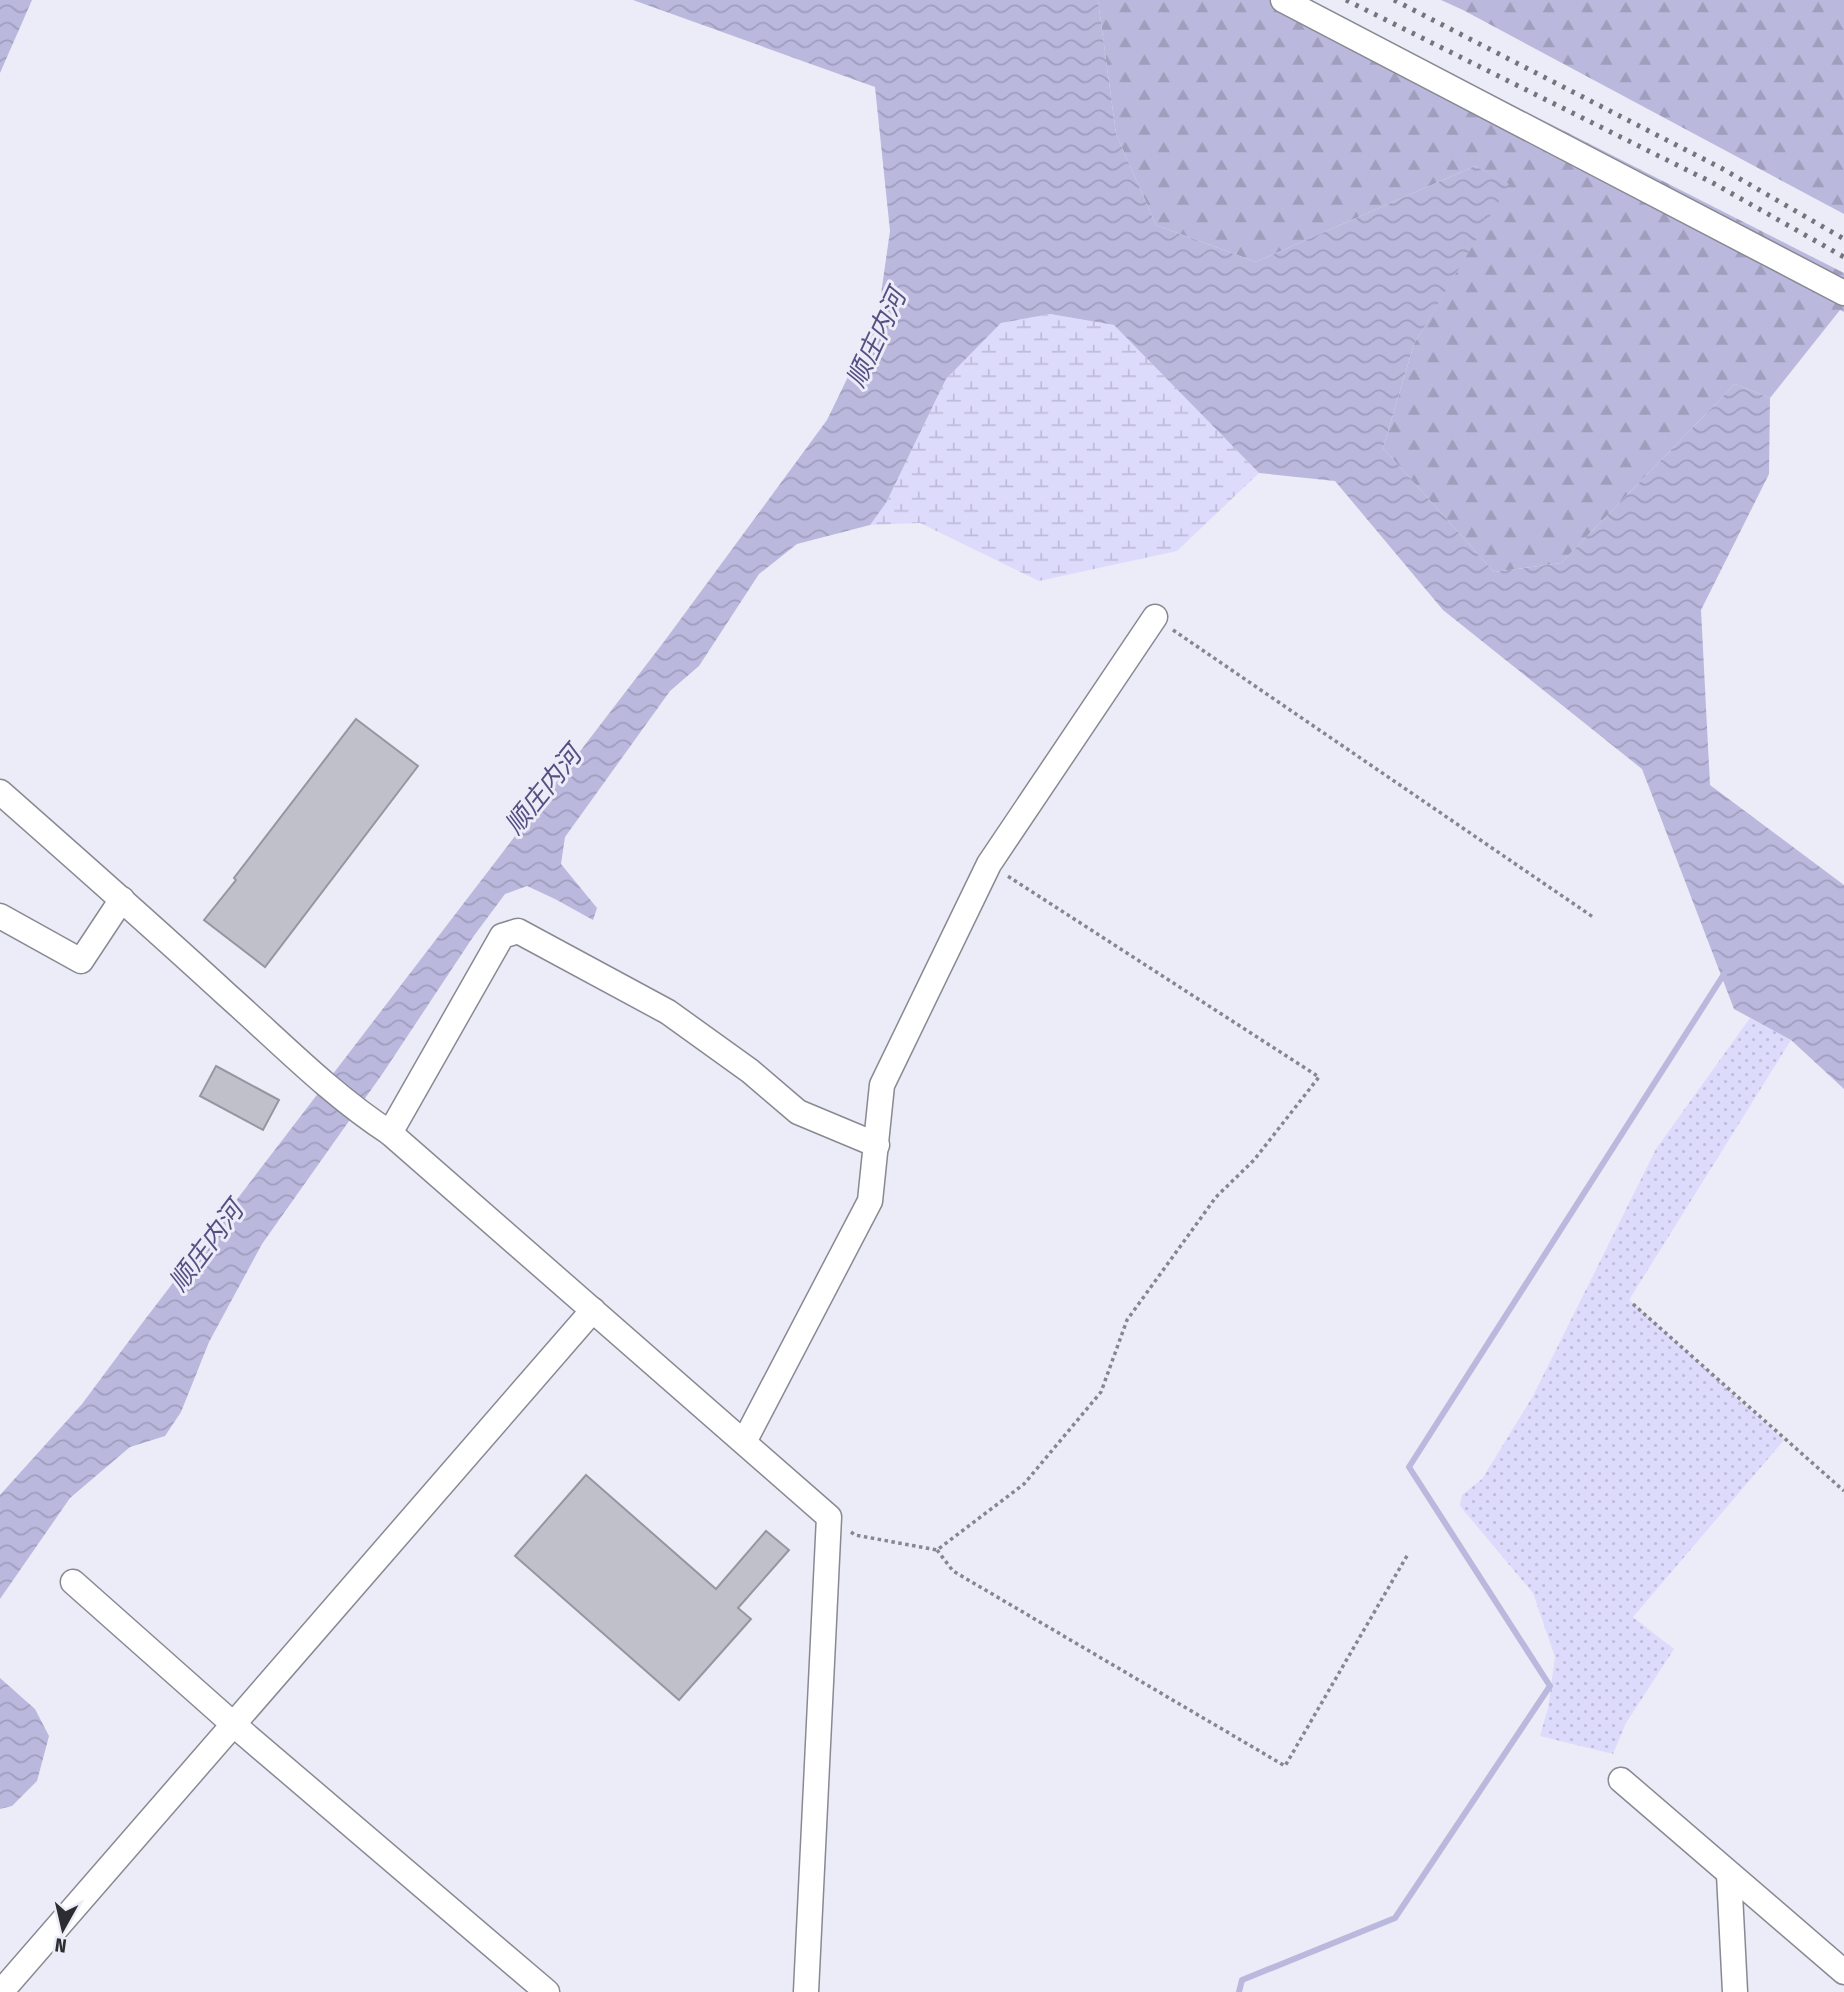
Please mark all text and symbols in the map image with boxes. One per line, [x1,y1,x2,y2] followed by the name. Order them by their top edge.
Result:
[840,280,915,392] water label: 顺庄内河
[499,736,591,840] water label: 顺庄内河
[163,1191,253,1297] water label: 顺庄内河
[28,1894,98,1964] north arrow
[53,1933,68,1958] text: N

